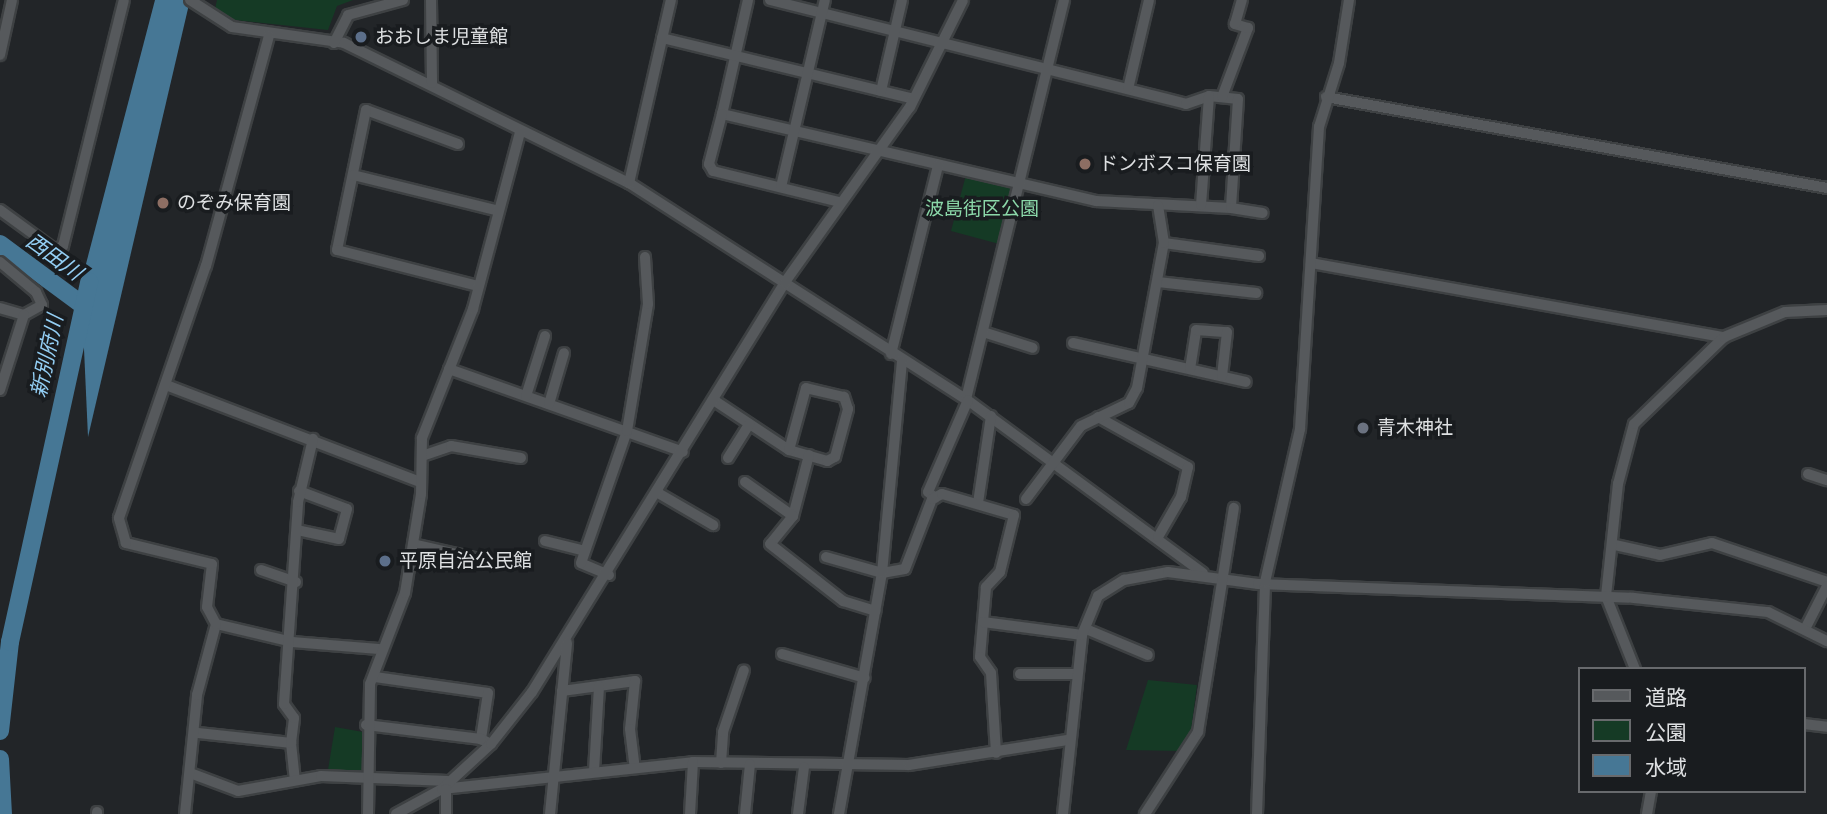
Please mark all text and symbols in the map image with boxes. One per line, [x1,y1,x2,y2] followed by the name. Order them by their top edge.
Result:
[375,26,508,48] place label: おおしま児童館
[353,29,369,45] marker: おおしま児童館
[1099,153,1251,175] place label: ドンボスコ保育園
[1077,156,1093,172] marker: ドンボスコ保育園
[177,192,291,214] place label: のぞみ保育園
[155,195,171,211] marker: のぞみ保育園
[925,198,1039,220] park label: 波島街区公園
[21,228,87,286] water label: 西田川
[26,312,68,400] water label: 新別府川
[1377,417,1453,439] place label: 青木神社
[1355,420,1371,436] marker: 青木神社
[399,550,532,572] place label: 平原自治公民館
[377,553,393,569] marker: 平原自治公民館
[1578,667,1806,793] legend
[1645,685,1687,710] text: 道路
[1645,720,1687,745] text: 公園
[1645,755,1687,780] text: 水域

